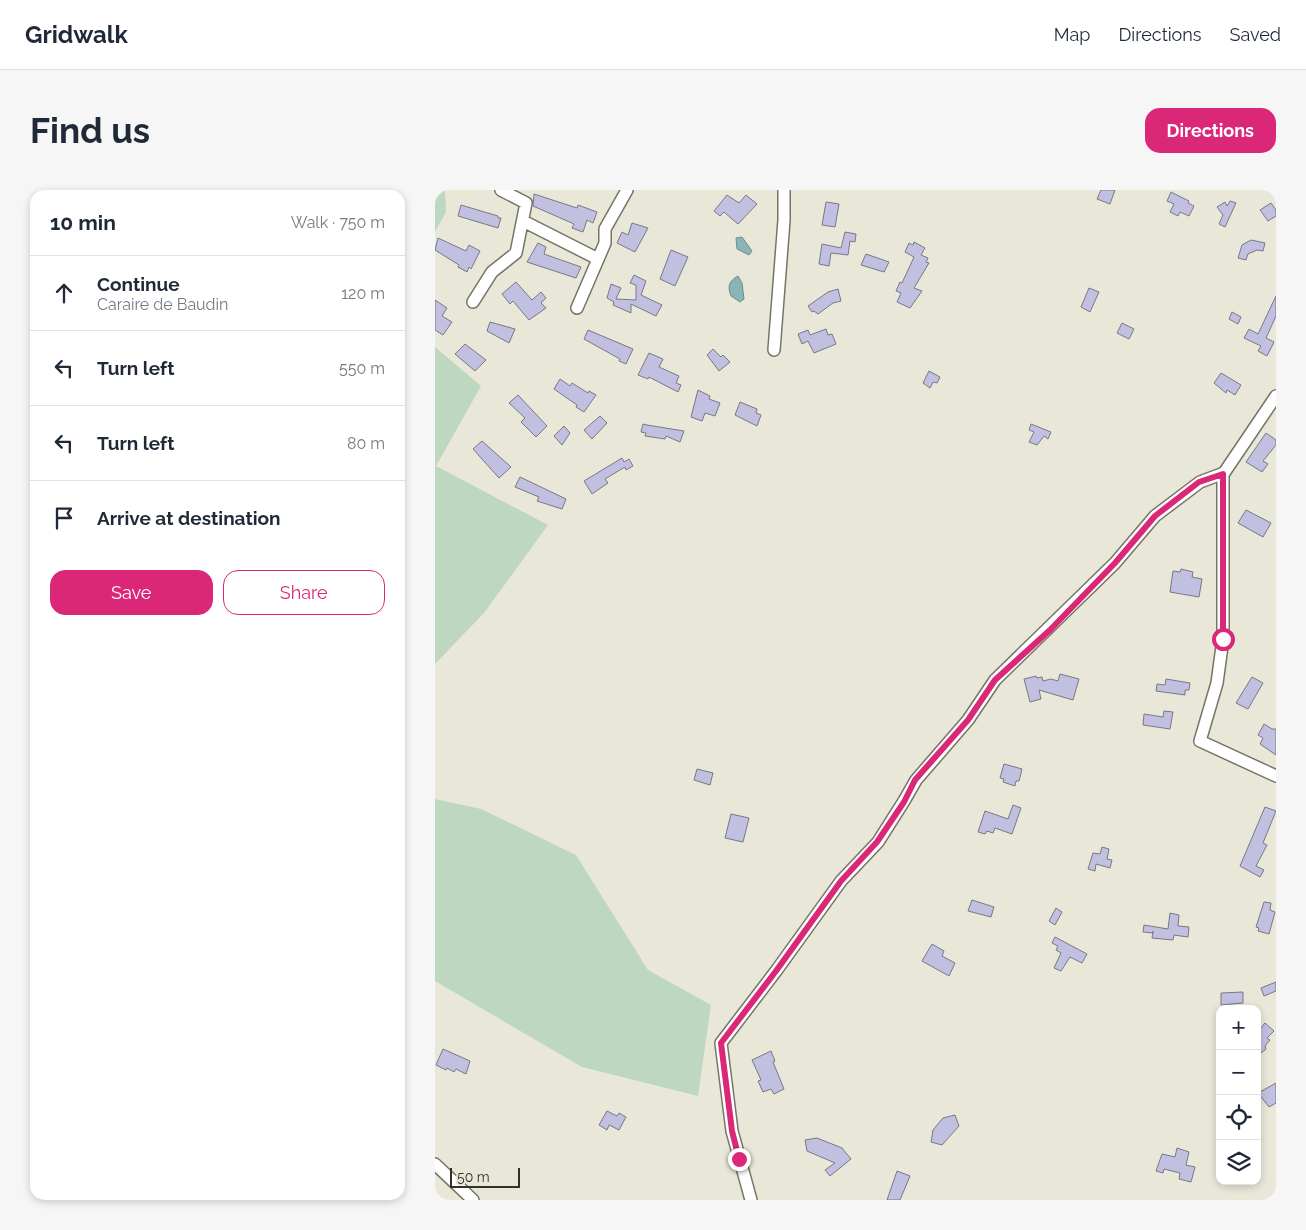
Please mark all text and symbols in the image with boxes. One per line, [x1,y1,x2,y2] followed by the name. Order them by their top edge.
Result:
[25,20,128,49] text: Gridwalk
[1054,24,1090,45] text: Map
[1118,24,1202,45] text: Directions
[1230,24,1281,45] text: Saved
[1145,108,1276,153] button: Directions
[30,110,150,151] text: Find us
[50,210,116,235] text: 10 min
[291,213,385,232] text: Walk · 750 m
[97,273,180,295] text: Continue
[50,279,78,307] icon: ahead
[341,284,385,303] text: 120 m
[97,295,228,314] text: Caraire de Baudin
[50,354,78,382] icon: left
[97,357,174,379] text: Turn left
[339,359,385,378] text: 550 m
[50,429,78,457] icon: left
[97,432,174,454] text: Turn left
[347,434,385,453] text: 80 m
[50,504,78,532] icon: arrive
[97,507,281,529] text: Arrive at destination
[50,570,213,615] button: Save
[223,570,385,615] button: Share
[1212,628,1235,651] route start
[1216,1005,1261,1185] map controls
[1216,1005,1261,1050] button: +
[1216,1050,1261,1095] button: −
[1216,1095,1261,1140] button: locate
[1216,1140,1261,1185] button: layers
[728,1148,751,1171] route end
[450,1165,520,1188] scale bar
[457,1169,490,1185] text: 50 m

